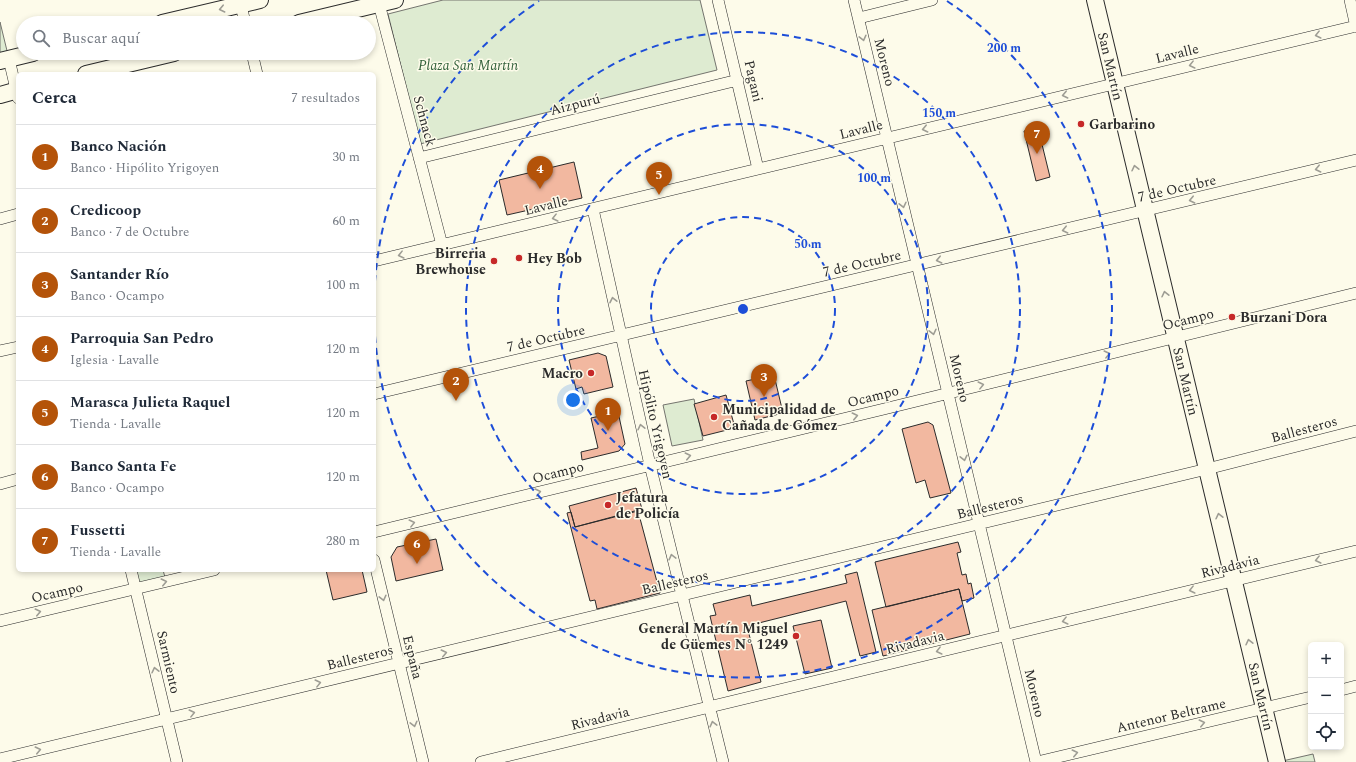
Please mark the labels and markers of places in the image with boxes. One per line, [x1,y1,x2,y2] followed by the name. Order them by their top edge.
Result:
[1089,114,1155,135] place label: Garbarino
[1076,119,1086,129] marker: Garbarino
[1024,121,1050,154] pin: 7
[527,156,553,189] pin: 4
[646,162,672,195] pin: 5
[415,243,487,280] place label: Birreria Brewhouse
[527,248,582,269] place label: Hey Bob
[514,253,524,263] marker: Hey Bob
[489,256,499,266] marker: Birreria Brewhouse
[736,302,750,316] centre of rings
[1240,307,1328,328] place label: Burzani Dora
[1227,312,1237,322] marker: Burzani Dora
[541,363,583,384] place label: Macro
[751,364,777,397] pin: 3
[443,368,469,401] pin: 2
[586,368,596,378] marker: Macro
[595,398,621,431] pin: 1
[722,399,837,436] place label: Municipalidad de Cañada de Gómez
[709,412,719,422] marker: Municipalidad de Cañada de Gómez
[616,487,680,524] place label: Jefatura de Policía
[603,500,613,510] marker: Jefatura de Policía
[404,531,430,564] pin: 6
[638,618,788,655] place label: General Martín Miguel de Güemes N° 1249
[791,631,801,641] marker: General Martín Miguel de Güemes N° 1249

